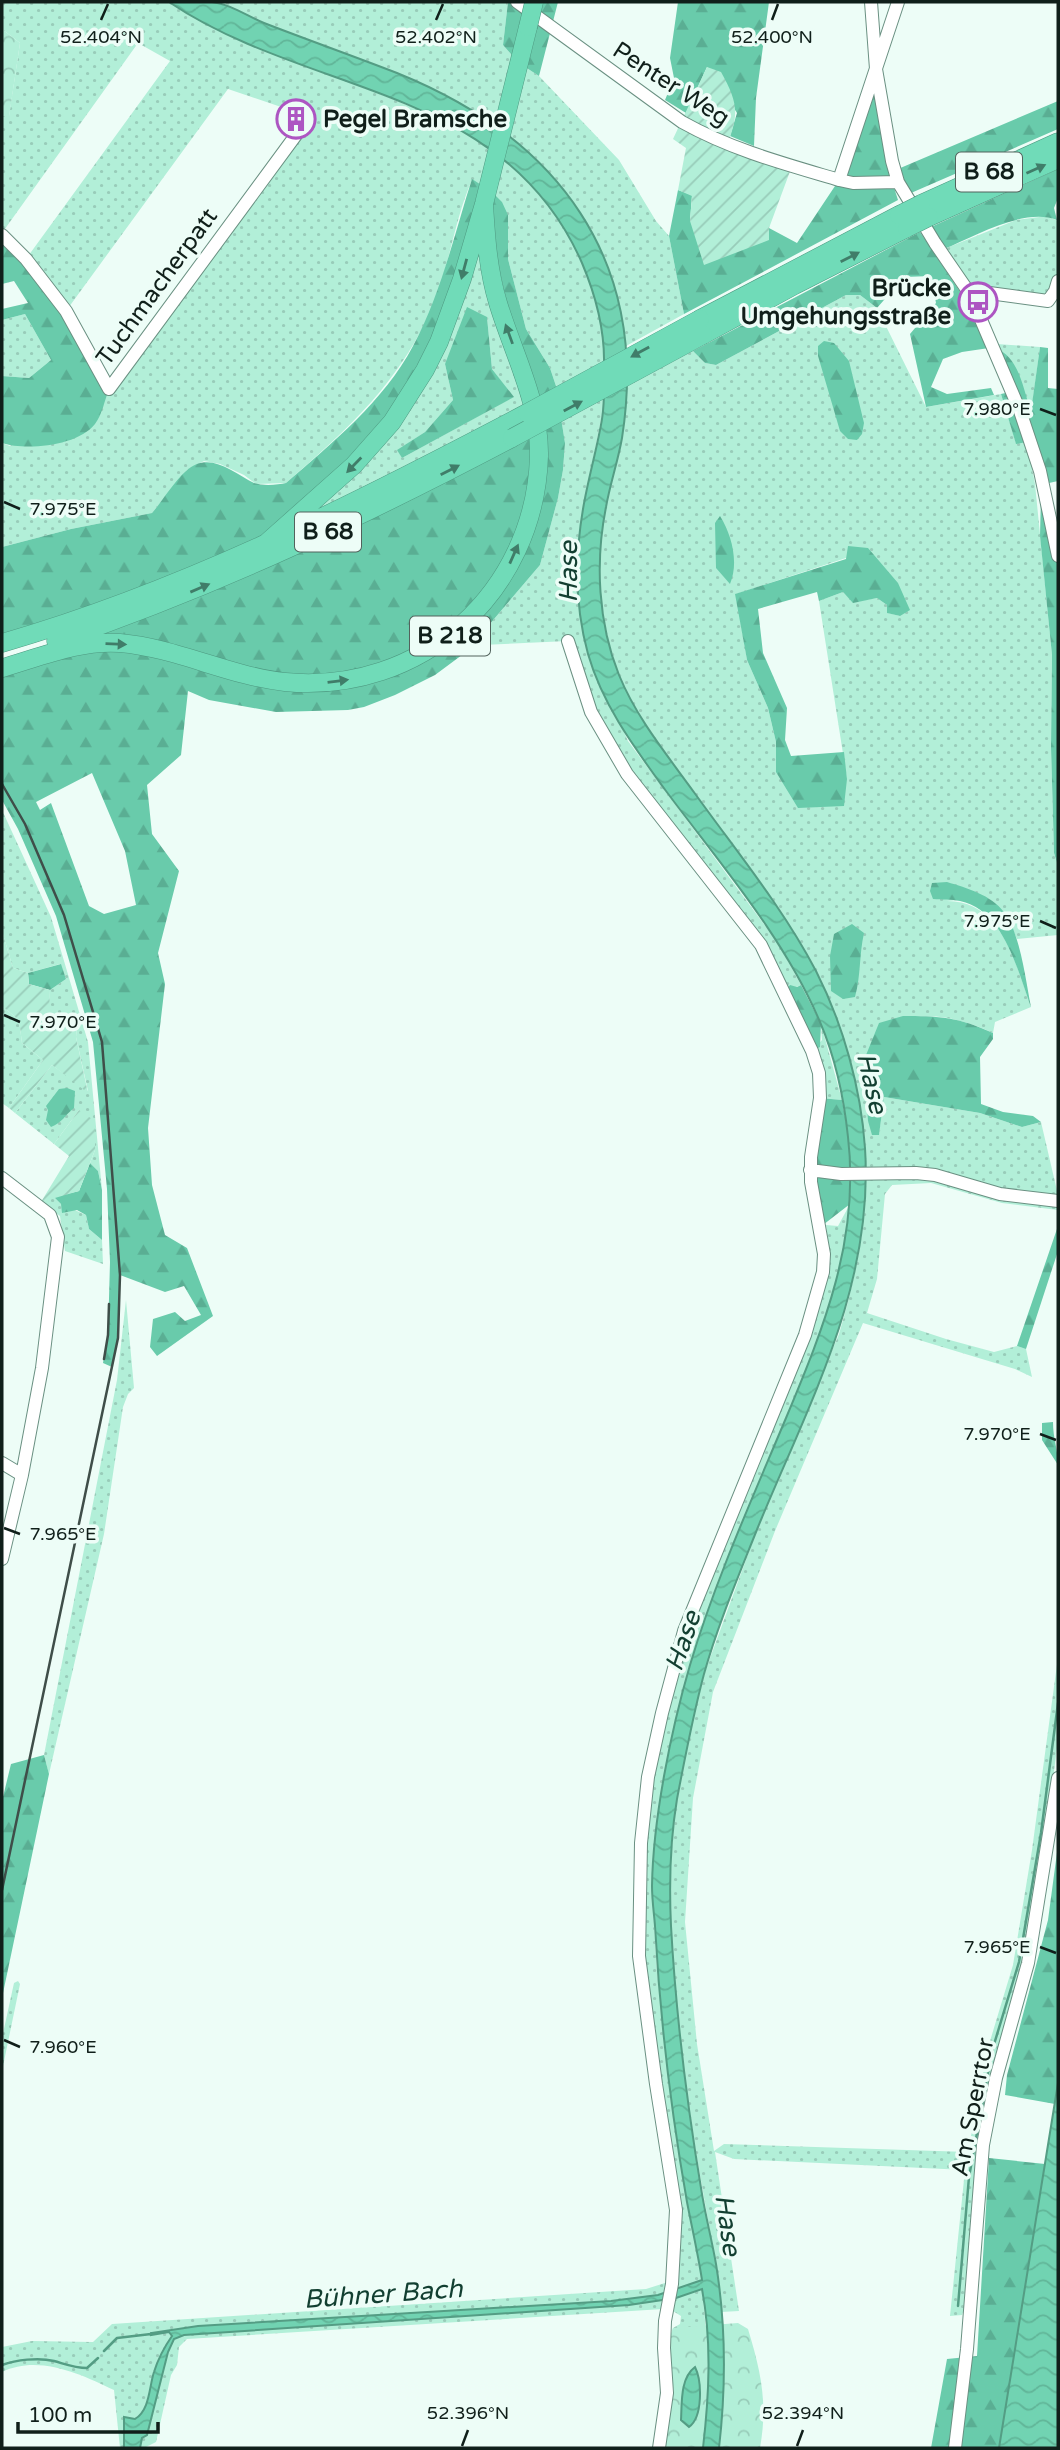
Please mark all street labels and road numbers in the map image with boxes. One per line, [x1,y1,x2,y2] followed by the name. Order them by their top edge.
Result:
[607,35,735,133] street label: Penter Weg
[956,153,1022,192] road number: B 68
[90,203,224,371] street label: Tuchmacherpatt
[295,512,361,552] road number: B 68
[410,616,490,656] road number: B 218
[945,2034,1001,2179] street label: Am Sperrtor

